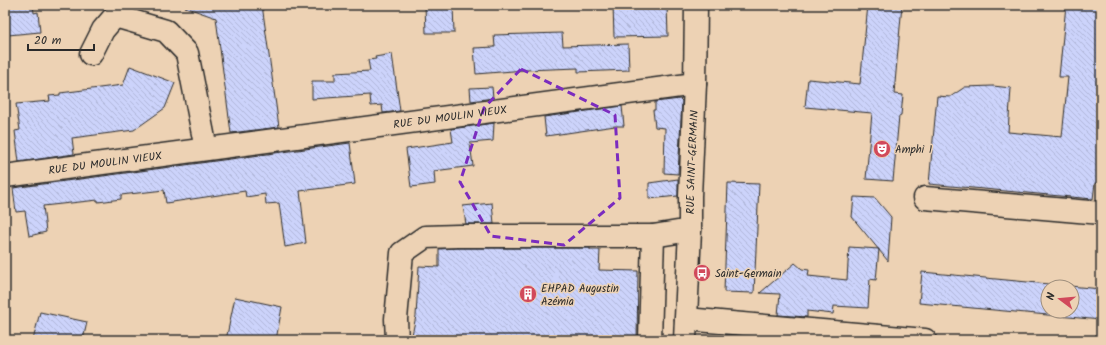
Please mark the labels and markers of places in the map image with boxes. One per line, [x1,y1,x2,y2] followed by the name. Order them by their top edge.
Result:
[872,139,892,159] theatre icon: Amphi 1
[895,141,932,159] place label: Amphi 1
[692,263,712,283] bus stop icon: Saint-Germain
[715,265,782,283] place label: Saint-Germain
[541,280,619,311] place label: EHPAD Augustin Azémia
[518,284,538,304] building icon: EHPAD Augustin Azémia

